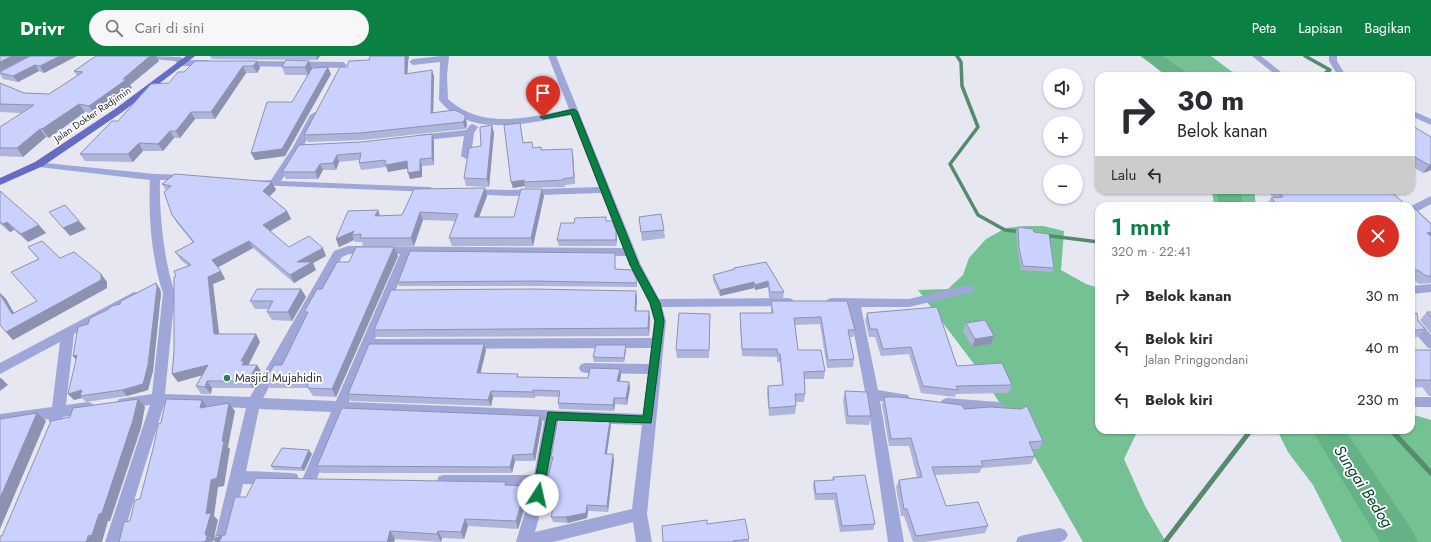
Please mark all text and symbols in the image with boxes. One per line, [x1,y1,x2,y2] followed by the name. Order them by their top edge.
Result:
[89,10,369,46] search box
[20,15,65,42] text: Drivr
[103,17,125,39] icon: search
[135,17,205,39] text: Cari di sini
[1252,18,1276,38] text: Peta
[1298,18,1343,38] text: Lapisan
[1365,18,1411,38] text: Bagikan
[1043,68,1083,204] map controls
[1043,68,1083,108] button: sound
[526,76,560,117] pin
[1177,80,1244,121] text: 30 m
[532,82,554,104] icon: arrive
[49,83,134,147] street label: Jalan Dokter Radjimin
[1111,88,1163,140] icon: right
[1043,116,1083,156] button: +
[1177,118,1268,144] text: Belok kanan
[1043,164,1083,204] button: −
[1111,164,1136,186] text: Lalu
[1144,164,1166,186] icon: left
[1111,209,1170,244] text: 1 mnt
[1357,215,1399,257] button: close
[1111,242,1191,261] text: 320 m · 22:41
[1111,285,1133,307] icon: right
[1145,285,1232,307] text: Belok kanan
[1366,285,1399,307] text: 30 m
[1145,328,1213,350] text: Belok kiri
[1111,337,1133,359] icon: left
[1365,337,1399,359] text: 40 m
[1145,350,1248,369] text: Jalan Pringgondani
[235,369,322,387] place label: Masjid Mujahidin
[222,373,232,383] marker: Masjid Mujahidin
[1111,389,1133,411] icon: left
[1145,389,1213,411] text: Belok kiri
[1357,389,1399,411] text: 230 m
[1328,441,1399,532] water label: Sungai Bedog
[517,474,559,516] position arrow

